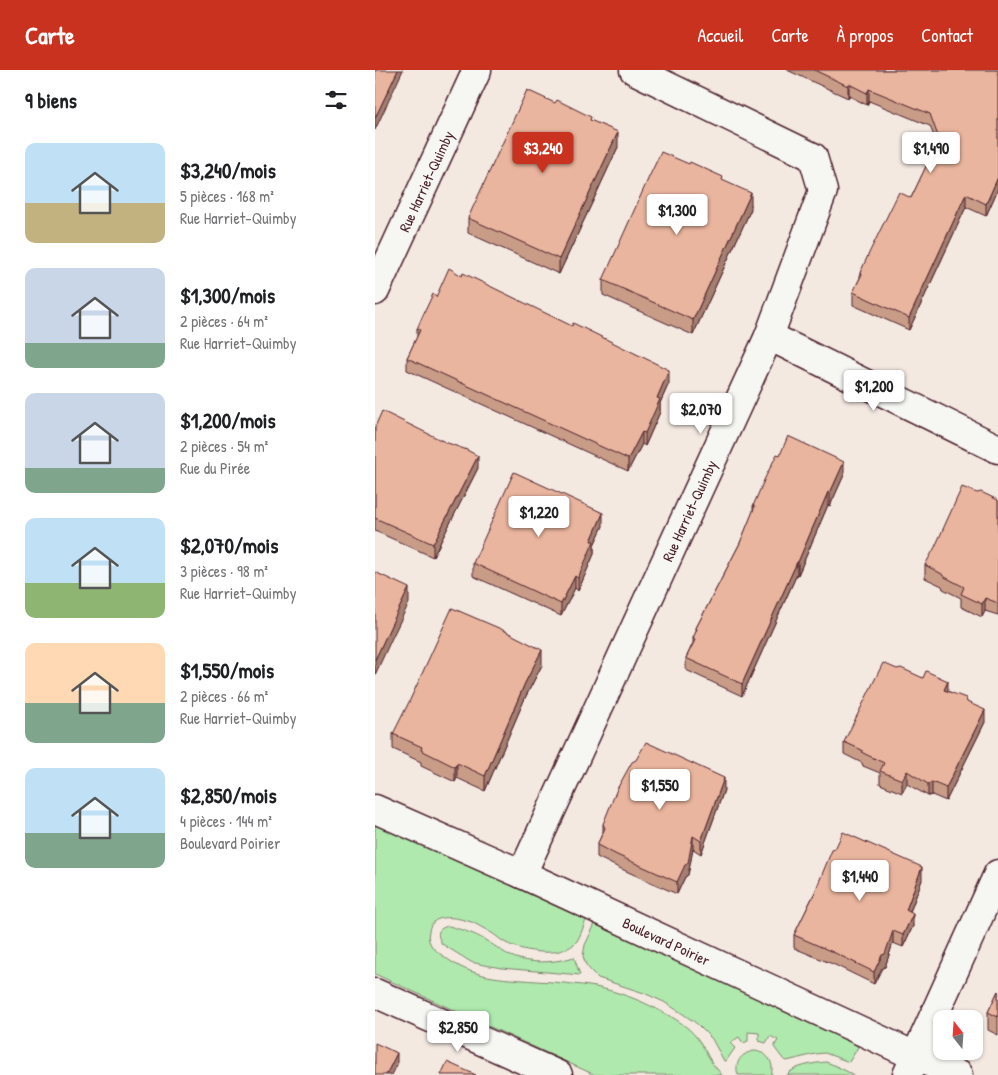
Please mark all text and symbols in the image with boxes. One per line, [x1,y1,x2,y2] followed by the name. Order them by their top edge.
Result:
[25,19,75,51] text: Carte
[697,23,743,48] text: Accueil
[771,23,809,48] text: Carte
[837,23,893,48] text: À propos
[921,23,973,48] text: Contact
[25,86,77,115] text: 9 biens
[322,86,350,114] icon: filters
[393,127,458,235] street label: Rue Harriet-Quimby
[502,132,584,174] pin: $3,240
[890,132,972,174] pin: $1,490
[523,137,563,159] text: $3,240
[913,137,949,159] text: $1,490
[180,156,276,185] text: $3,240/mois
[65,163,125,223] icon: home
[180,185,274,207] text: 5 pièces · 168 m²
[636,194,718,236] pin: $1,300
[658,199,696,221] text: $1,300
[180,207,296,229] text: Rue Harriet-Quimby
[180,281,275,310] text: $1,300/mois
[65,288,125,348] icon: home
[180,310,268,332] text: 2 pièces · 64 m²
[180,332,296,354] text: Rue Harriet-Quimby
[833,370,915,412] pin: $1,200
[855,375,893,397] text: $1,200
[660,392,742,435] pin: $2,070
[680,398,722,420] text: $2,070
[180,406,276,435] text: $1,200/mois
[65,413,125,473] icon: home
[180,435,268,457] text: 2 pièces · 54 m²
[657,456,721,565] street label: Rue Harriet-Quimby
[180,457,250,479] text: Rue du Pirée
[498,496,580,538] pin: $1,220
[519,501,559,523] text: $1,220
[180,531,278,560] text: $2,070/mois
[65,538,125,598] icon: home
[180,560,268,582] text: 3 pièces · 98 m²
[180,582,296,604] text: Rue Harriet-Quimby
[180,656,274,685] text: $1,550/mois
[65,663,125,723] icon: home
[180,685,268,707] text: 2 pièces · 66 m²
[180,707,296,729] text: Rue Harriet-Quimby
[619,768,701,811] pin: $1,550
[641,774,679,796] text: $1,550
[180,781,277,810] text: $2,850/mois
[65,788,125,848] icon: home
[180,810,272,832] text: 4 pièces · 144 m²
[180,832,280,854] text: Boulevard Poirier
[819,860,901,902] pin: $1,440
[842,865,878,887] text: $1,440
[619,912,714,970] street label: Boulevard Poirier
[417,1010,499,1053] pin: $2,850
[933,1010,983,1060] north arrow
[933,1010,983,1060] map controls
[438,1016,478,1038] text: $2,850

